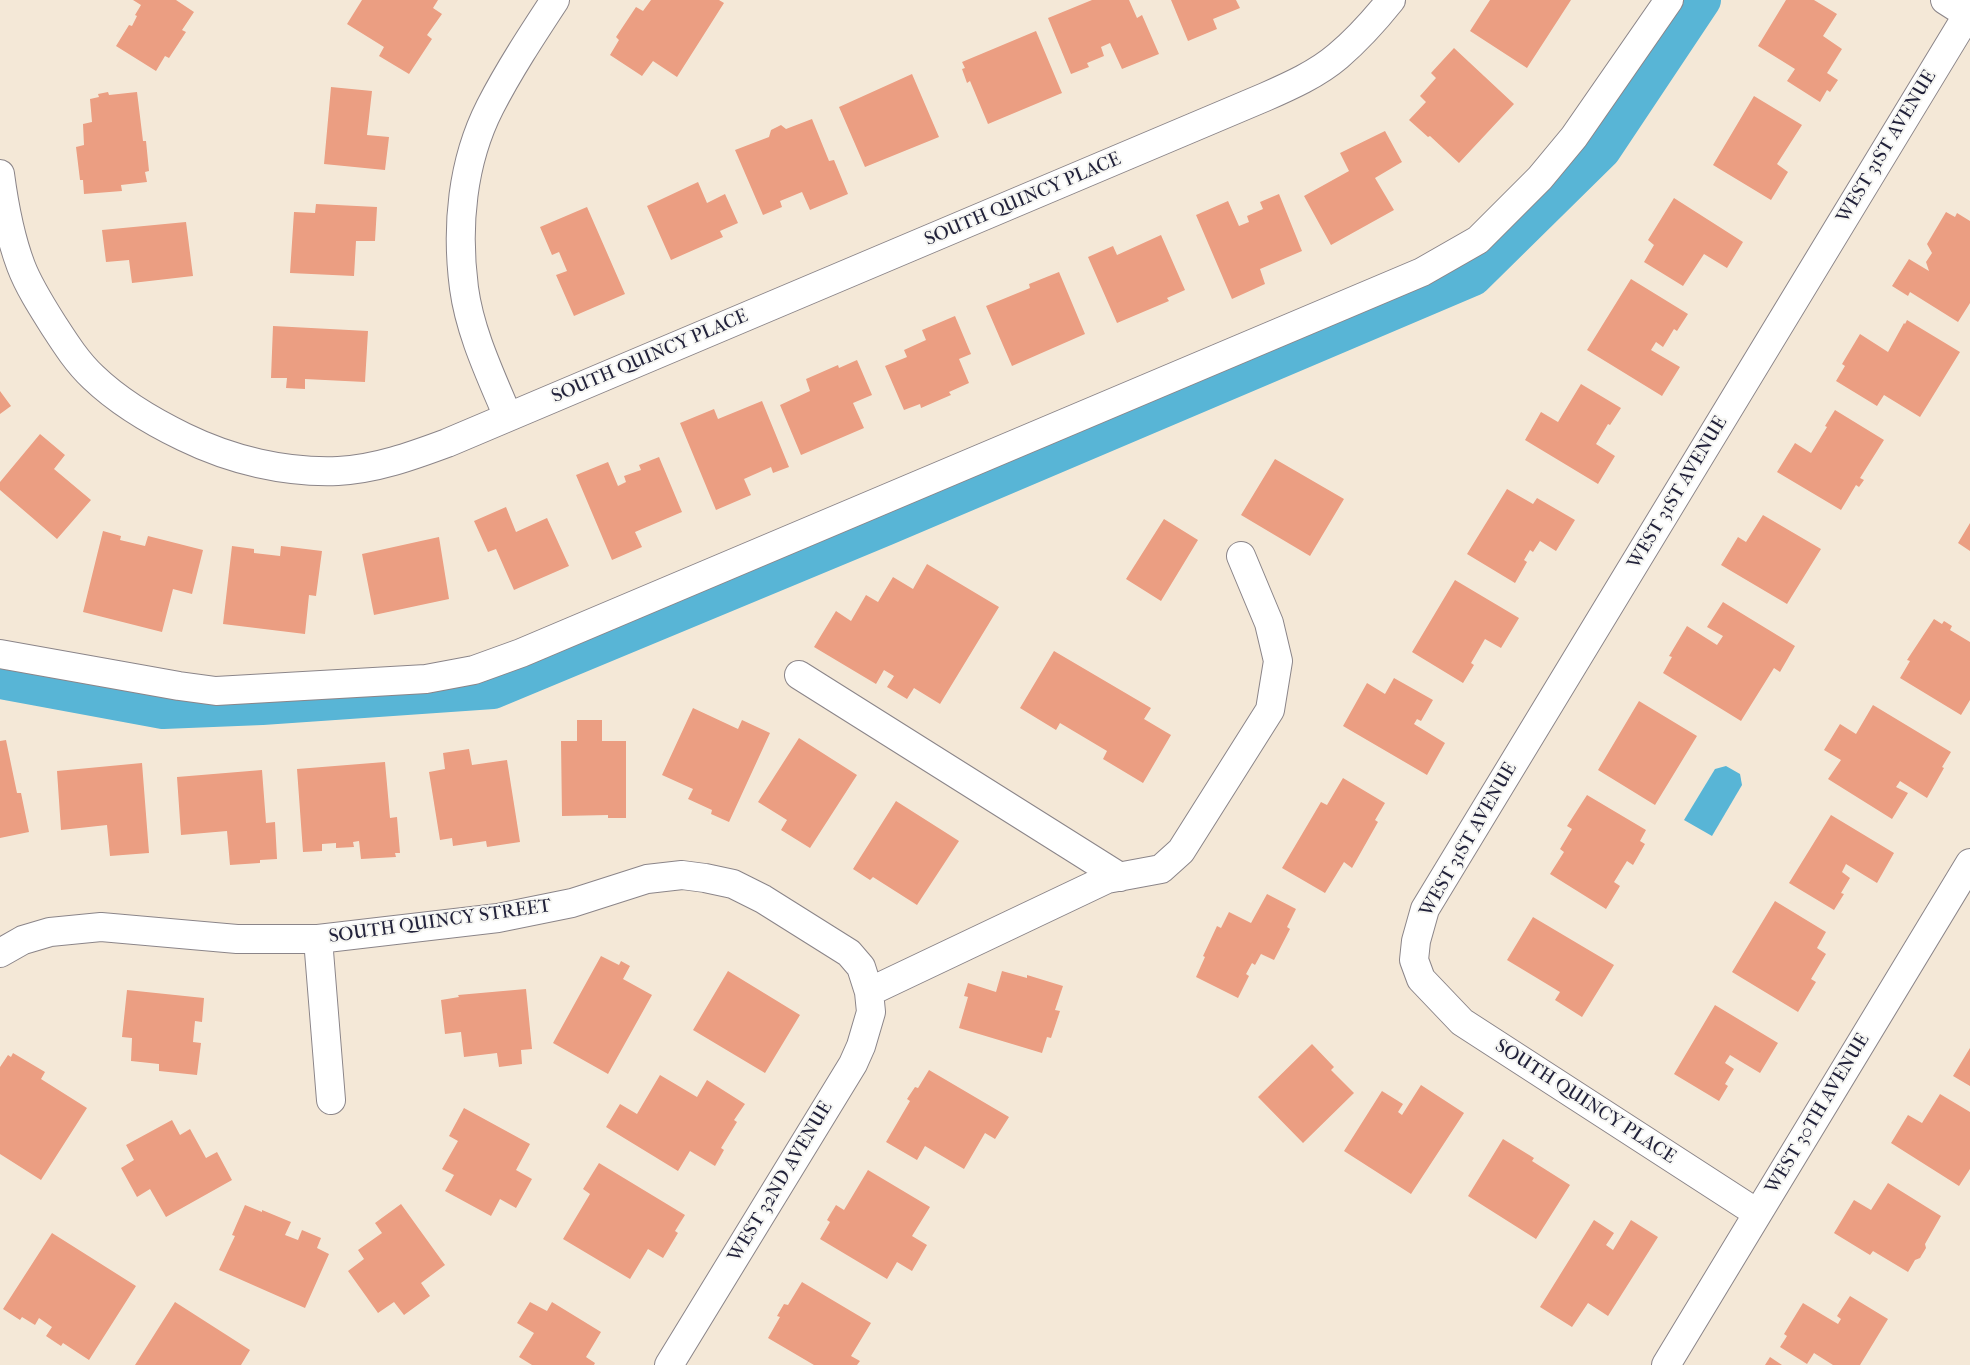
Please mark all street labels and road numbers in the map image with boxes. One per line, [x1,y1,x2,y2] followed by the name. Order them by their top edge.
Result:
[1832,67,1942,227] street label: WEST 31ST AVENUE
[921,148,1125,252] street label: SOUTH QUINCY PLACE
[548,305,752,409] street label: SOUTH QUINCY PLACE
[1623,413,1733,573] street label: WEST 31ST AVENUE
[1416,759,1522,921] street label: WEST 31ST AVENUE
[327,895,553,949] street label: SOUTH QUINCY STREET
[1761,1030,1875,1198] street label: WEST 30TH AVENUE
[1490,1035,1680,1169] street label: SOUTH QUINCY PLACE
[724,1098,838,1266] street label: WEST 32ND AVENUE

